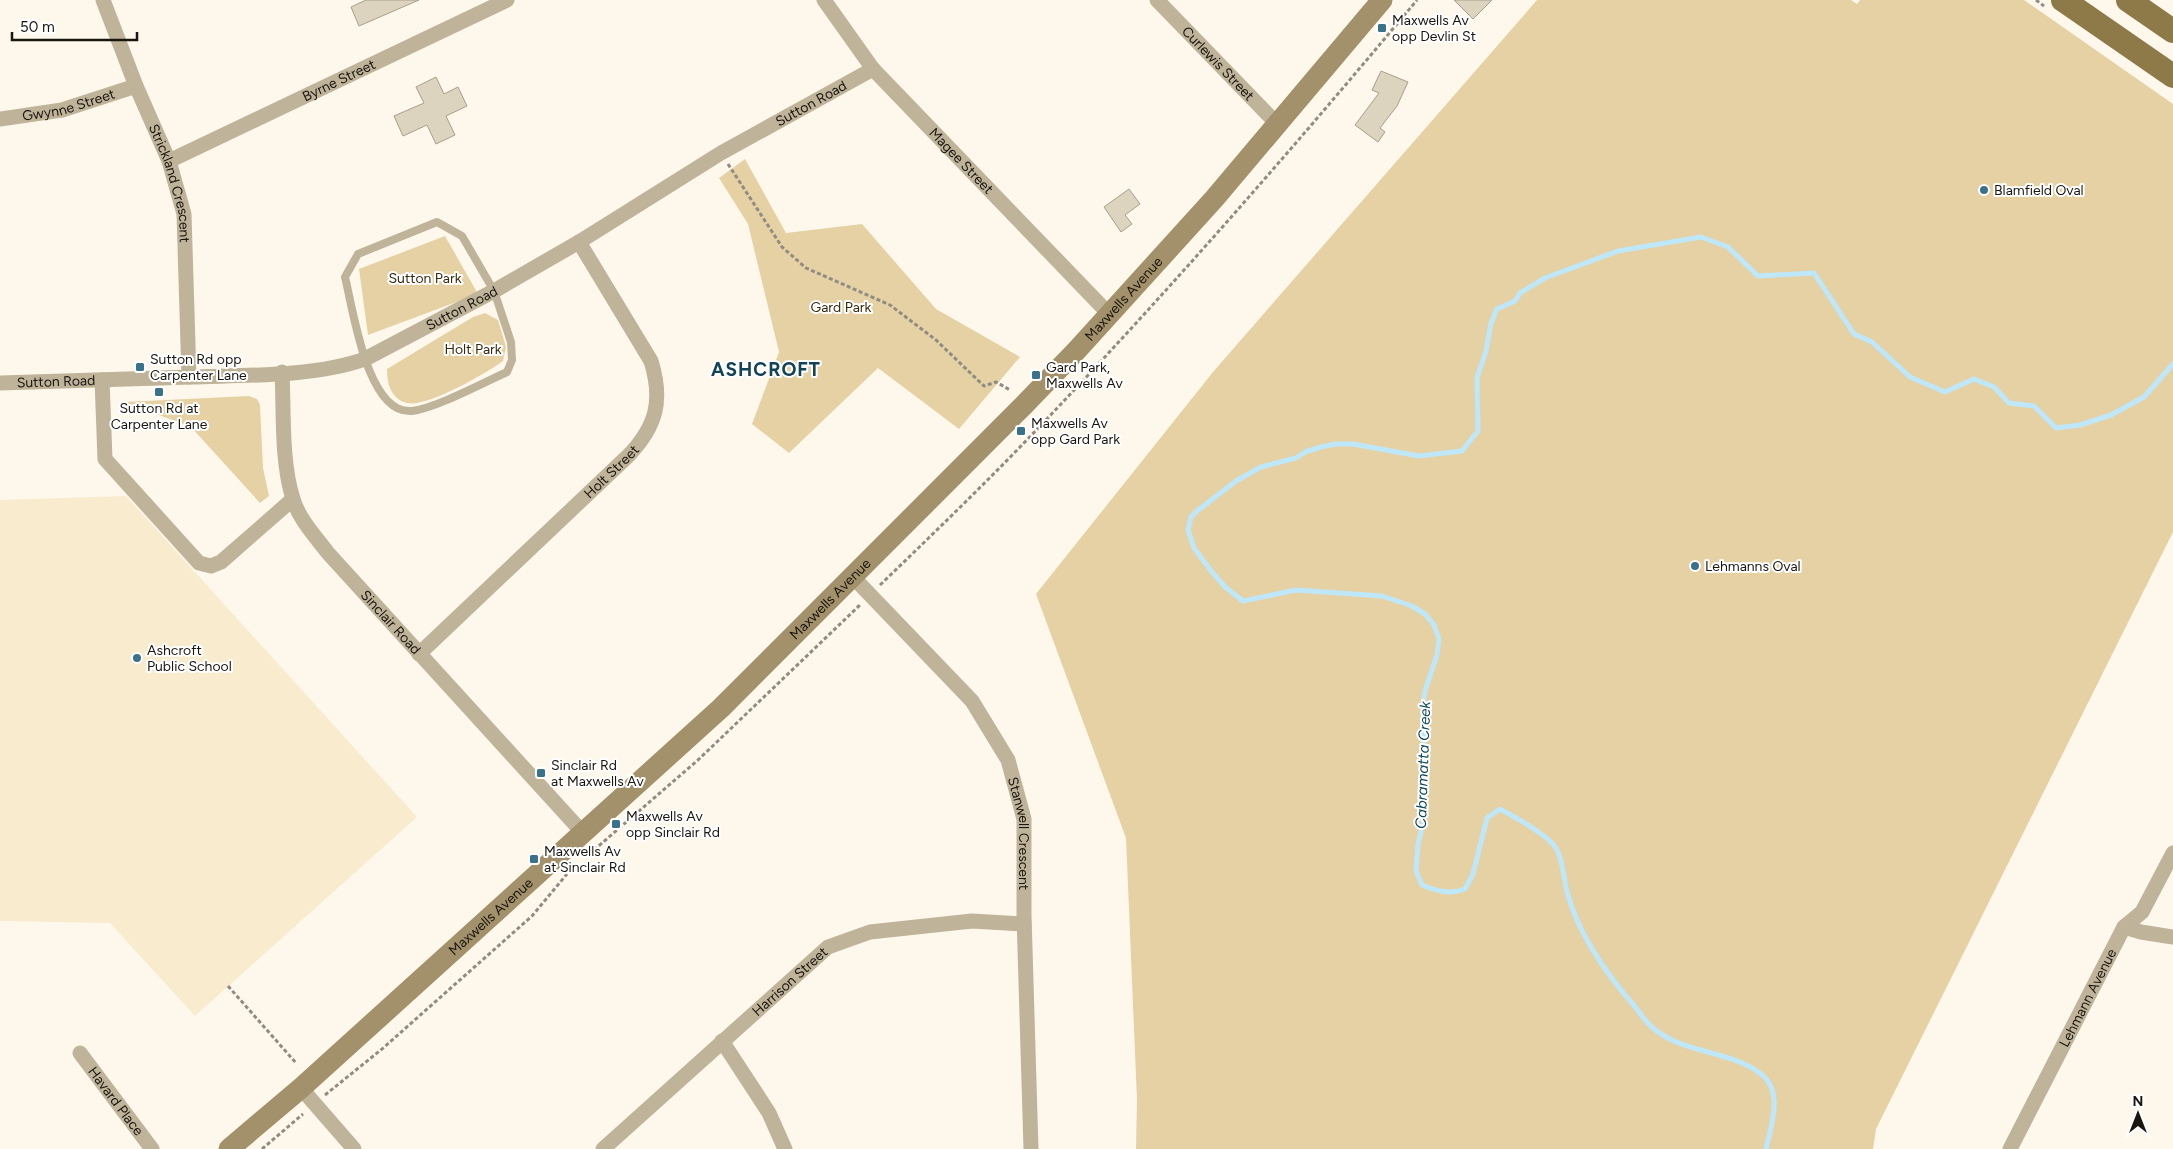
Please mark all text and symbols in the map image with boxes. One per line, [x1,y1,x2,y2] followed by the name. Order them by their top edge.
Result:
[12,10,138,42] scale bar
[1392,12,1476,45] place label: Maxwells Av opp Devlin St
[20,18,55,36] text: 50 m
[1376,22,1388,34] marker: Maxwells Av opp Devlin St
[1178,23,1258,104] street label: Curlewis Street
[299,56,378,105] street label: Byrne Street
[772,77,849,130] street label: Sutton Road
[21,85,117,124] street label: Gwynne Street
[145,121,193,243] street label: Strickland Crescent
[926,124,997,197] street label: Magee Street
[1994,182,2084,199] place label: Blamfield Oval
[1978,184,1990,196] marker: Blamfield Oval
[1081,253,1166,344] street label: Maxwells Avenue
[389,270,462,287] park label: Sutton Park
[423,282,500,334] street label: Sutton Road
[811,299,872,316] park label: Gard Park
[444,341,502,358] park label: Holt Park
[150,351,247,384] place label: Sutton Rd opp Carpenter Lane
[711,358,821,381] district label: ASHCROFT
[1046,359,1124,392] place label: Gard Park, Maxwells Av
[134,361,146,373] marker: Sutton Rd opp Carpenter Lane
[1030,369,1042,381] marker: Gard Park, Maxwells Av
[16,372,96,391] street label: Sutton Road
[153,386,165,398] marker: Sutton Rd at Carpenter Lane
[111,400,208,433] place label: Sutton Rd at Carpenter Lane
[1031,415,1120,448] place label: Maxwells Av opp Gard Park
[1015,425,1027,437] marker: Maxwells Av opp Gard Park
[580,441,643,502] street label: Holt Street
[786,555,874,643] street label: Maxwells Avenue
[1705,558,1801,575] place label: Lehmanns Oval
[1689,560,1701,572] marker: Lehmanns Oval
[357,586,425,658] street label: Sinclair Road
[147,642,232,675] place label: Ashcroft Public School
[131,652,143,664] marker: Ashcroft Public School
[1412,700,1434,829] water label: Cabramatta Creek
[551,757,644,790] place label: Sinclair Rd at Maxwells Av
[535,767,547,779] marker: Sinclair Rd at Maxwells Av
[1004,775,1033,890] street label: Stanwell Crescent
[626,808,720,841] place label: Maxwells Av opp Sinclair Rd
[610,818,622,830] marker: Maxwells Av opp Sinclair Rd
[544,843,626,876] place label: Maxwells Av at Sinclair Rd
[528,853,540,865] marker: Maxwells Av at Sinclair Rd
[445,874,536,959] street label: Maxwells Avenue
[749,943,831,1020] street label: Harrison Street
[2055,945,2120,1050] street label: Lehmann Avenue
[85,1063,148,1139] street label: Havard Place
[2113,1089,2163,1139] north arrow
[2133,1093,2143,1110] text: N

